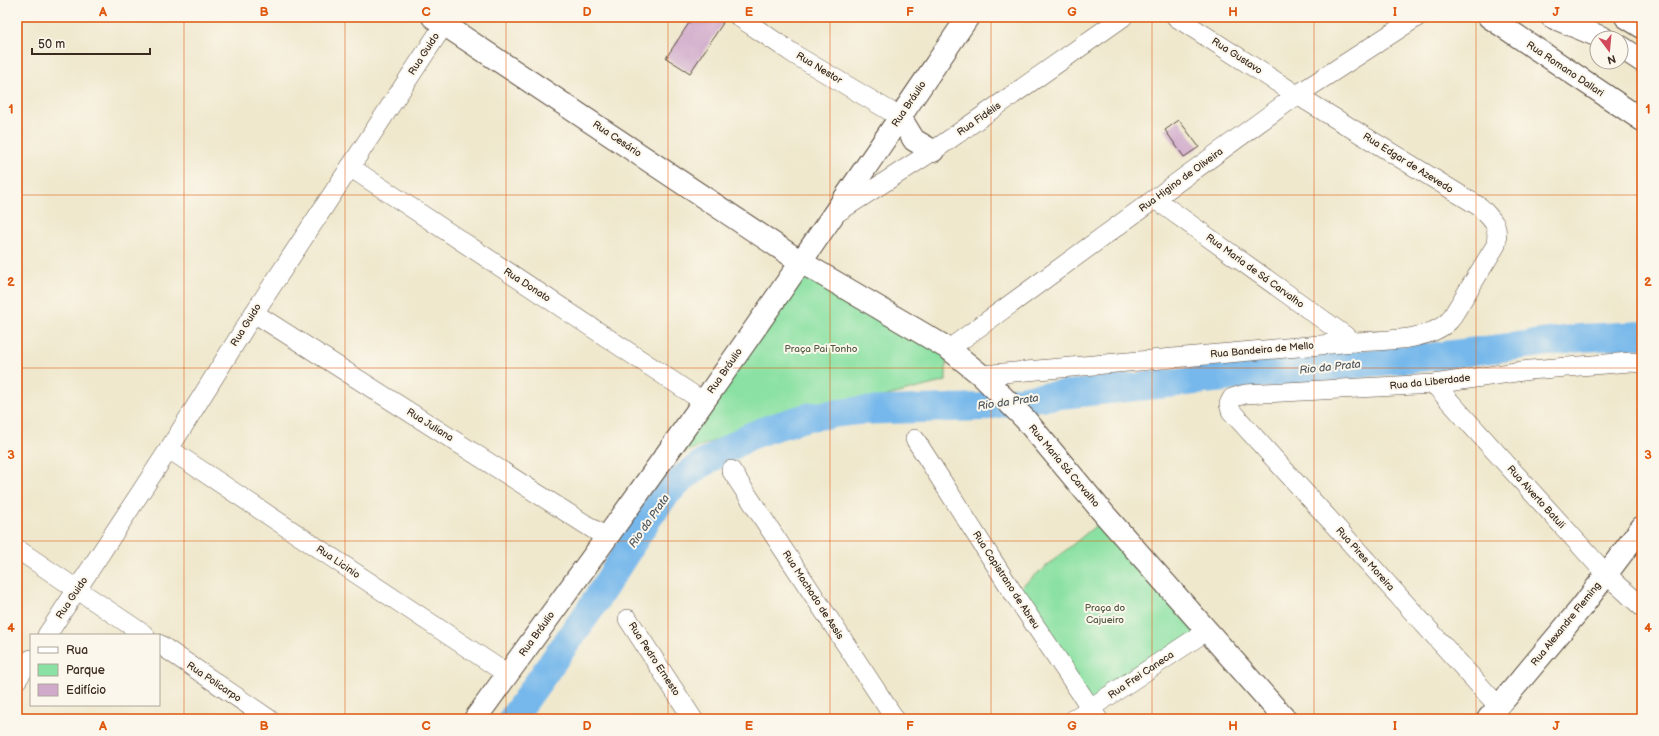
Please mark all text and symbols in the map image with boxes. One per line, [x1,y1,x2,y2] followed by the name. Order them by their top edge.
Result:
[98,4,107,20] text: A
[259,4,269,20] text: B
[421,4,431,20] text: C
[582,4,592,20] text: D
[745,4,754,20] text: E
[906,4,914,20] text: F
[1067,4,1077,20] text: G
[1228,4,1238,20] text: H
[1393,4,1397,20] text: I
[1552,4,1560,20] text: J
[32,30,150,56] scale bar
[406,30,442,77] street label: Rua Guido
[1589,30,1629,70] north arrow
[1209,35,1265,77] street label: Rua Gustavo
[38,37,65,52] text: 50 m
[1524,39,1606,99] street label: Rua Romano Dallari
[794,50,844,87] street label: Rua Nestor
[1606,52,1617,67] text: N
[889,79,929,129] street label: Rua Bráulio
[955,100,1003,138] street label: Rua Fidélis
[8,101,14,117] text: 1
[1645,101,1651,117] text: 1
[590,118,644,160] street label: Rua Cesário
[1361,130,1456,196] street label: Rua Edgar de Azevedo
[1137,145,1226,215] street label: Rua Higino de Oliveira
[1204,231,1307,311] street label: Rua Maria de Sá Carvalho
[501,265,553,305] street label: Rua Donato
[7,274,15,290] text: 2
[1644,274,1652,290] text: 2
[228,301,264,348] street label: Rua Guido
[1210,339,1315,361] street label: Rua Bandeira de Mello
[785,343,858,355] park label: Praça Pai Tonho
[705,346,745,396] street label: Rua Bráulio
[1299,357,1361,377] water label: Rio da Prata
[1389,372,1471,392] street label: Rua da Liberdade
[977,391,1039,413] water label: Rio da Prata
[404,406,456,444] street label: Rua Juliana
[1026,422,1102,510] street label: Rua Maria Sá Carvalho
[7,447,15,463] text: 3
[1644,447,1652,463] text: 3
[1505,463,1567,531] street label: Rua Alverto Batuli
[626,492,672,550] water label: Rio da Prata
[1333,525,1397,594] street label: Rua Pires Moreira
[970,529,1042,631] street label: Rua Capistrano de Abreu
[314,543,363,581] street label: Rua Licinio
[780,548,846,642] street label: Rua Machado de Assis
[54,575,91,621] street label: Rua Guido
[1528,579,1604,668] street label: Rua Alexandre Fleming
[1085,602,1126,626] park label: Praça do Cajueiro
[517,609,558,659] street label: Rua Bráulio
[7,620,15,636] text: 4
[626,620,682,698] street label: Rua Pedro Ernesto
[1644,620,1652,636] text: 4
[30,634,160,706] legend
[66,643,88,658] text: Rua
[1106,648,1176,701] street label: Rua Frei Caneca
[184,659,244,705] street label: Rua Policarpo
[66,663,105,678] text: Parque
[66,683,106,698] text: Edifício
[98,718,107,734] text: A
[259,718,269,734] text: B
[421,718,431,734] text: C
[582,718,592,734] text: D
[745,718,754,734] text: E
[906,718,914,734] text: F
[1067,718,1077,734] text: G
[1228,718,1238,734] text: H
[1393,718,1397,734] text: I
[1552,718,1560,734] text: J

